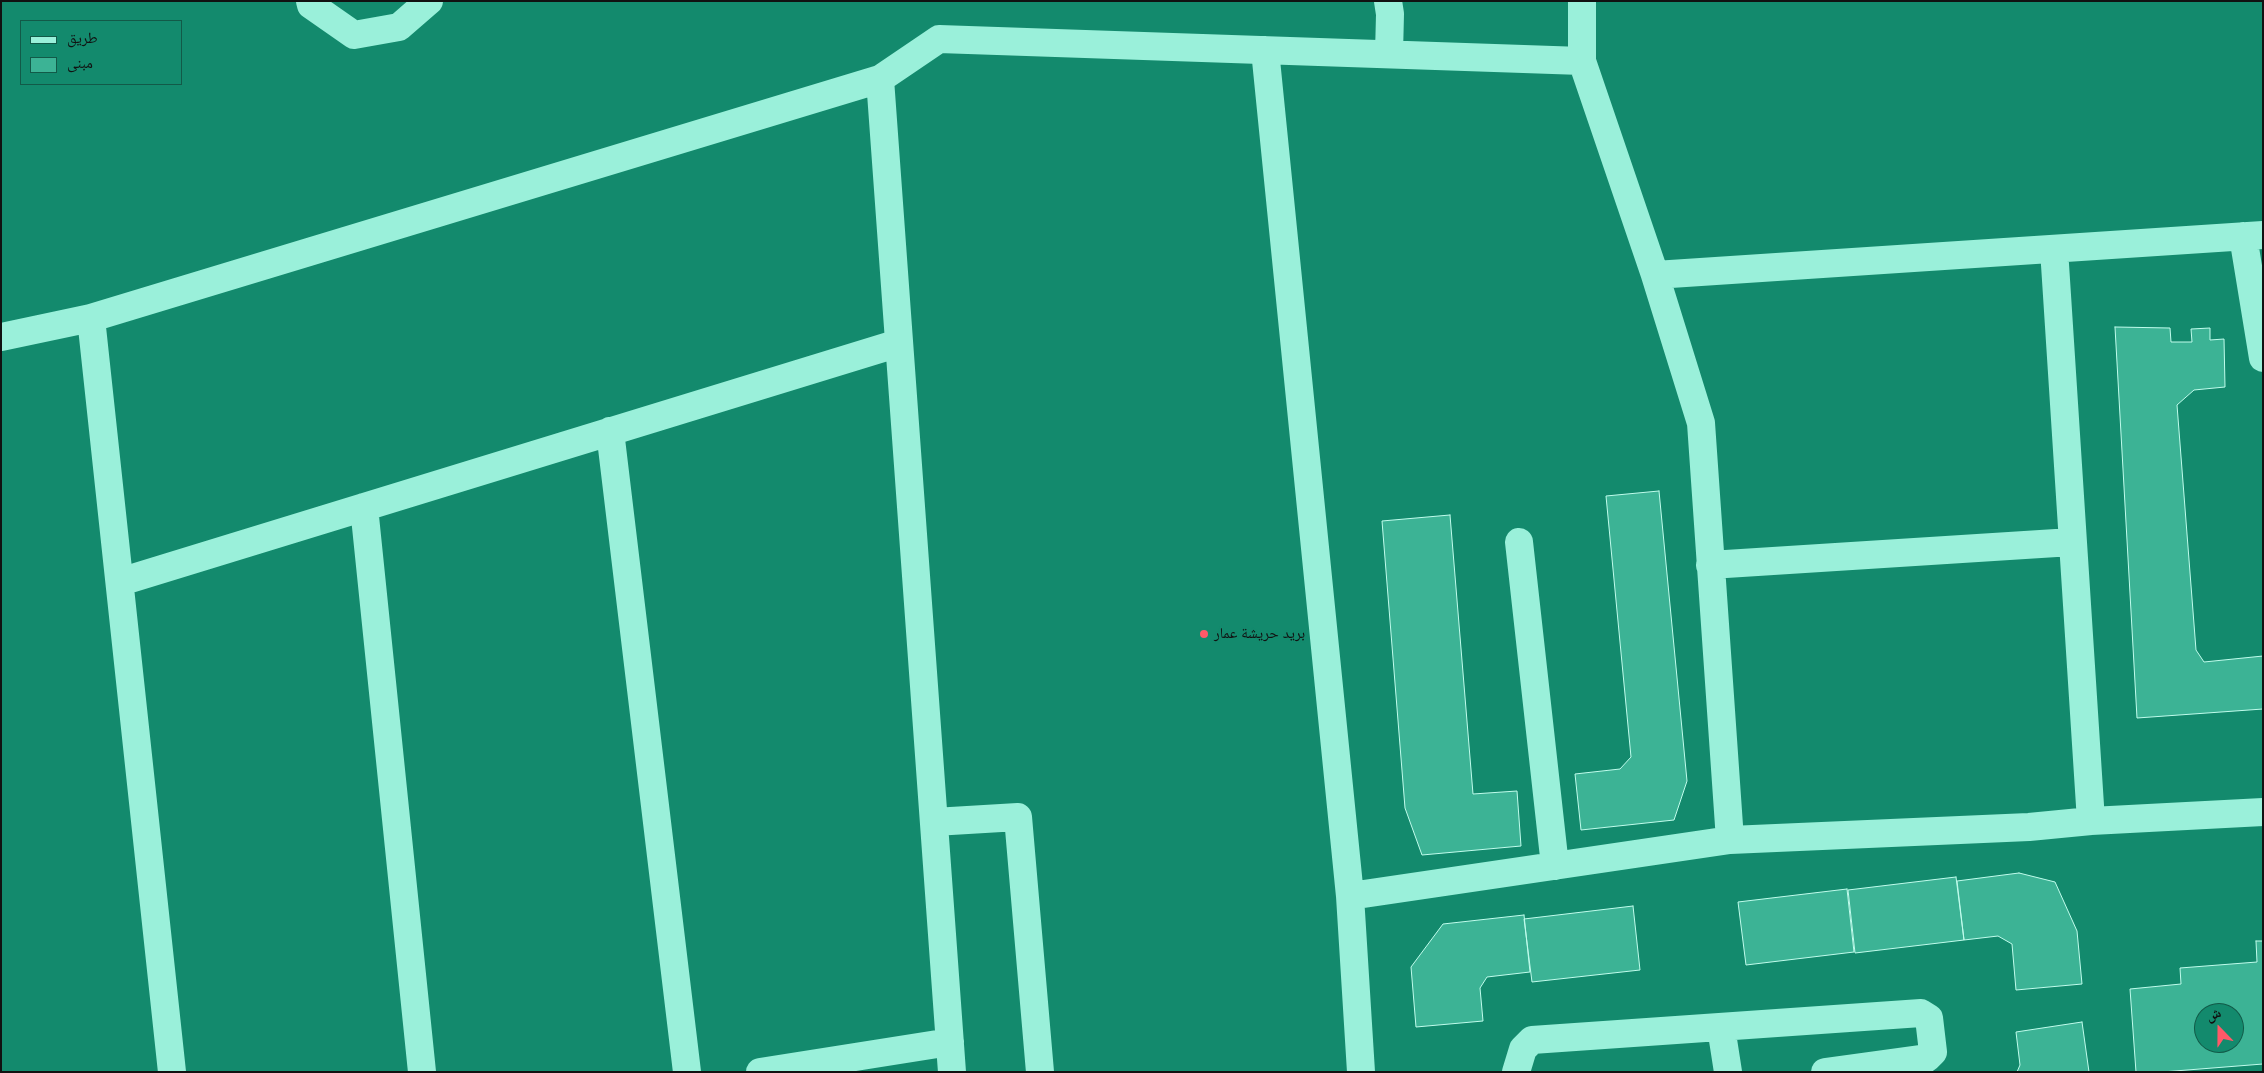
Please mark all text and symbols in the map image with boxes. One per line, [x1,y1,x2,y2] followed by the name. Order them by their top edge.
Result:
[20,20,182,85] legend
[67,29,98,47] text: طريق
[67,54,93,72] text: مبنى
[1214,625,1305,643] place label: بريد حريشة عمار
[1198,628,1210,640] marker: بريد حريشة عمار
[2194,1003,2244,1053] north arrow
[2203,1004,2224,1025] text: ش

